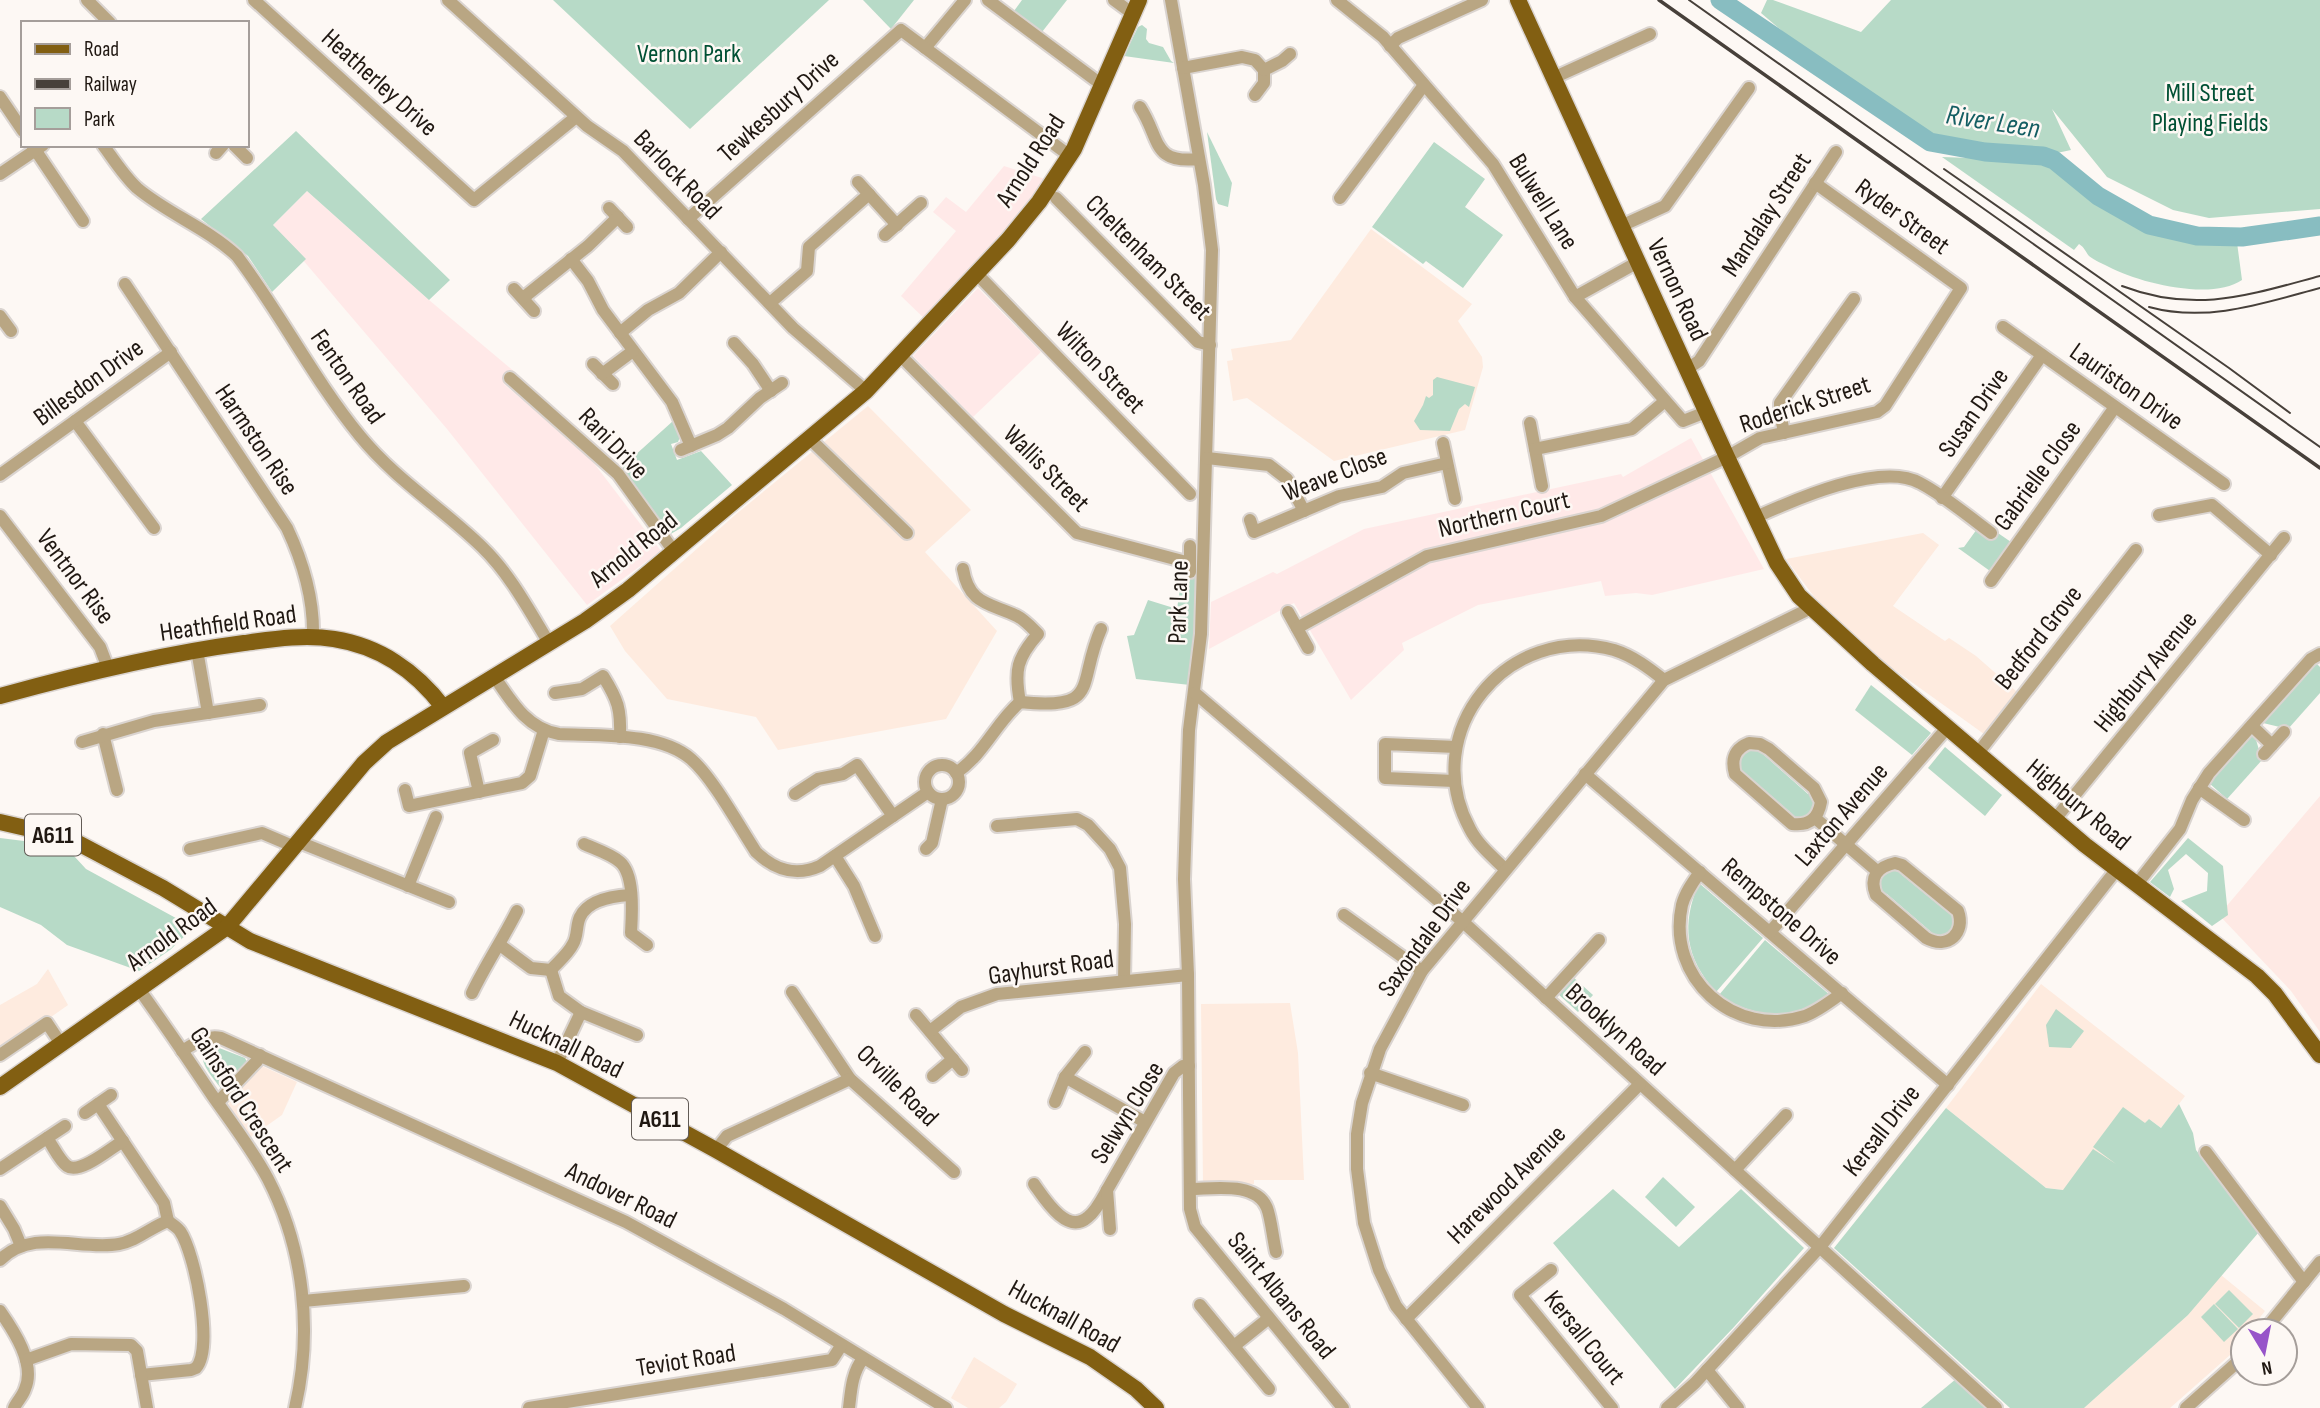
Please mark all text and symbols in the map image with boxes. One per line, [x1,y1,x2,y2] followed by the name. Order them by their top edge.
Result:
[21,21,248,147] legend
[315,23,443,143] street label: Heatherley Drive
[84,37,119,62] text: Road
[637,39,741,70] park label: Vernon Park
[712,45,846,169] street label: Tewkesbury Drive
[84,72,137,97] text: Railway
[2152,78,2268,139] park label: Mill Street Playing Fields
[1944,98,2043,146] water label: River Leen
[84,107,115,132] text: Park
[989,109,1072,214] street label: Arnold Road
[627,124,727,226] street label: Barlock Road
[1716,147,1818,283] street label: Mandalay Street
[1501,148,1585,256] street label: Bulwell Lane
[1849,172,1955,262] street label: Ryder Street
[1079,189,1217,327] street label: Cheltenham Street
[1640,234,1714,346] street label: Vernon Road
[1049,316,1151,420] street label: Wilton Street
[303,324,391,430] street label: Fenton Road
[28,333,150,433] street label: Billesdon Drive
[2063,337,2189,437] street label: Lauriston Drive
[1932,362,2016,464] street label: Susan Drive
[1736,369,1874,441] street label: Roderick Street
[208,379,304,501] street label: Harmston Rise
[572,402,654,486] street label: Rani Drive
[1988,415,2088,537] street label: Gabrielle Close
[996,419,1096,519] street label: Wallis Street
[1278,441,1392,509] street label: Weave Close
[1435,485,1573,545] street label: Northern Court
[583,505,684,595] street label: Arnold Road
[29,523,121,631] street label: Ventnor Rise
[1162,560,1196,644] street label: Park Lane
[1989,580,2089,696] street label: Bedford Grove
[158,599,298,649] street label: Heathfield Road
[2088,605,2204,739] street label: Highbury Avenue
[2020,753,2136,857] street label: Highbury Road
[1789,757,1895,873] street label: Laxton Avenue
[25,814,81,856] road number: A611
[1715,852,1847,972] street label: Rempstone Drive
[1372,873,1478,1003] street label: Saxondale Drive
[120,892,223,979] street label: Arnold Road
[986,944,1116,992] street label: Gayhurst Road
[1559,977,1671,1083] street label: Brooklyn Road
[504,1004,628,1086] street label: Hucknall Road
[182,1021,300,1179] street label: Gainsford Crescent
[850,1039,944,1133] street label: Orville Road
[1085,1056,1171,1170] street label: Selwyn Close
[1837,1079,1927,1183] street label: Kersall Drive
[632,1098,688,1140] road number: A611
[1441,1119,1573,1251] street label: Harewood Avenue
[560,1155,681,1236] street label: Andover Road
[1220,1226,1342,1366] street label: Saint Albans Road
[1003,1274,1125,1360] street label: Hucknall Road
[1537,1285,1631,1391] street label: Kersall Court
[2229,1317,2299,1387] north arrow
[634,1338,738,1384] street label: Teviot Road
[2260,1355,2274,1379] text: N

